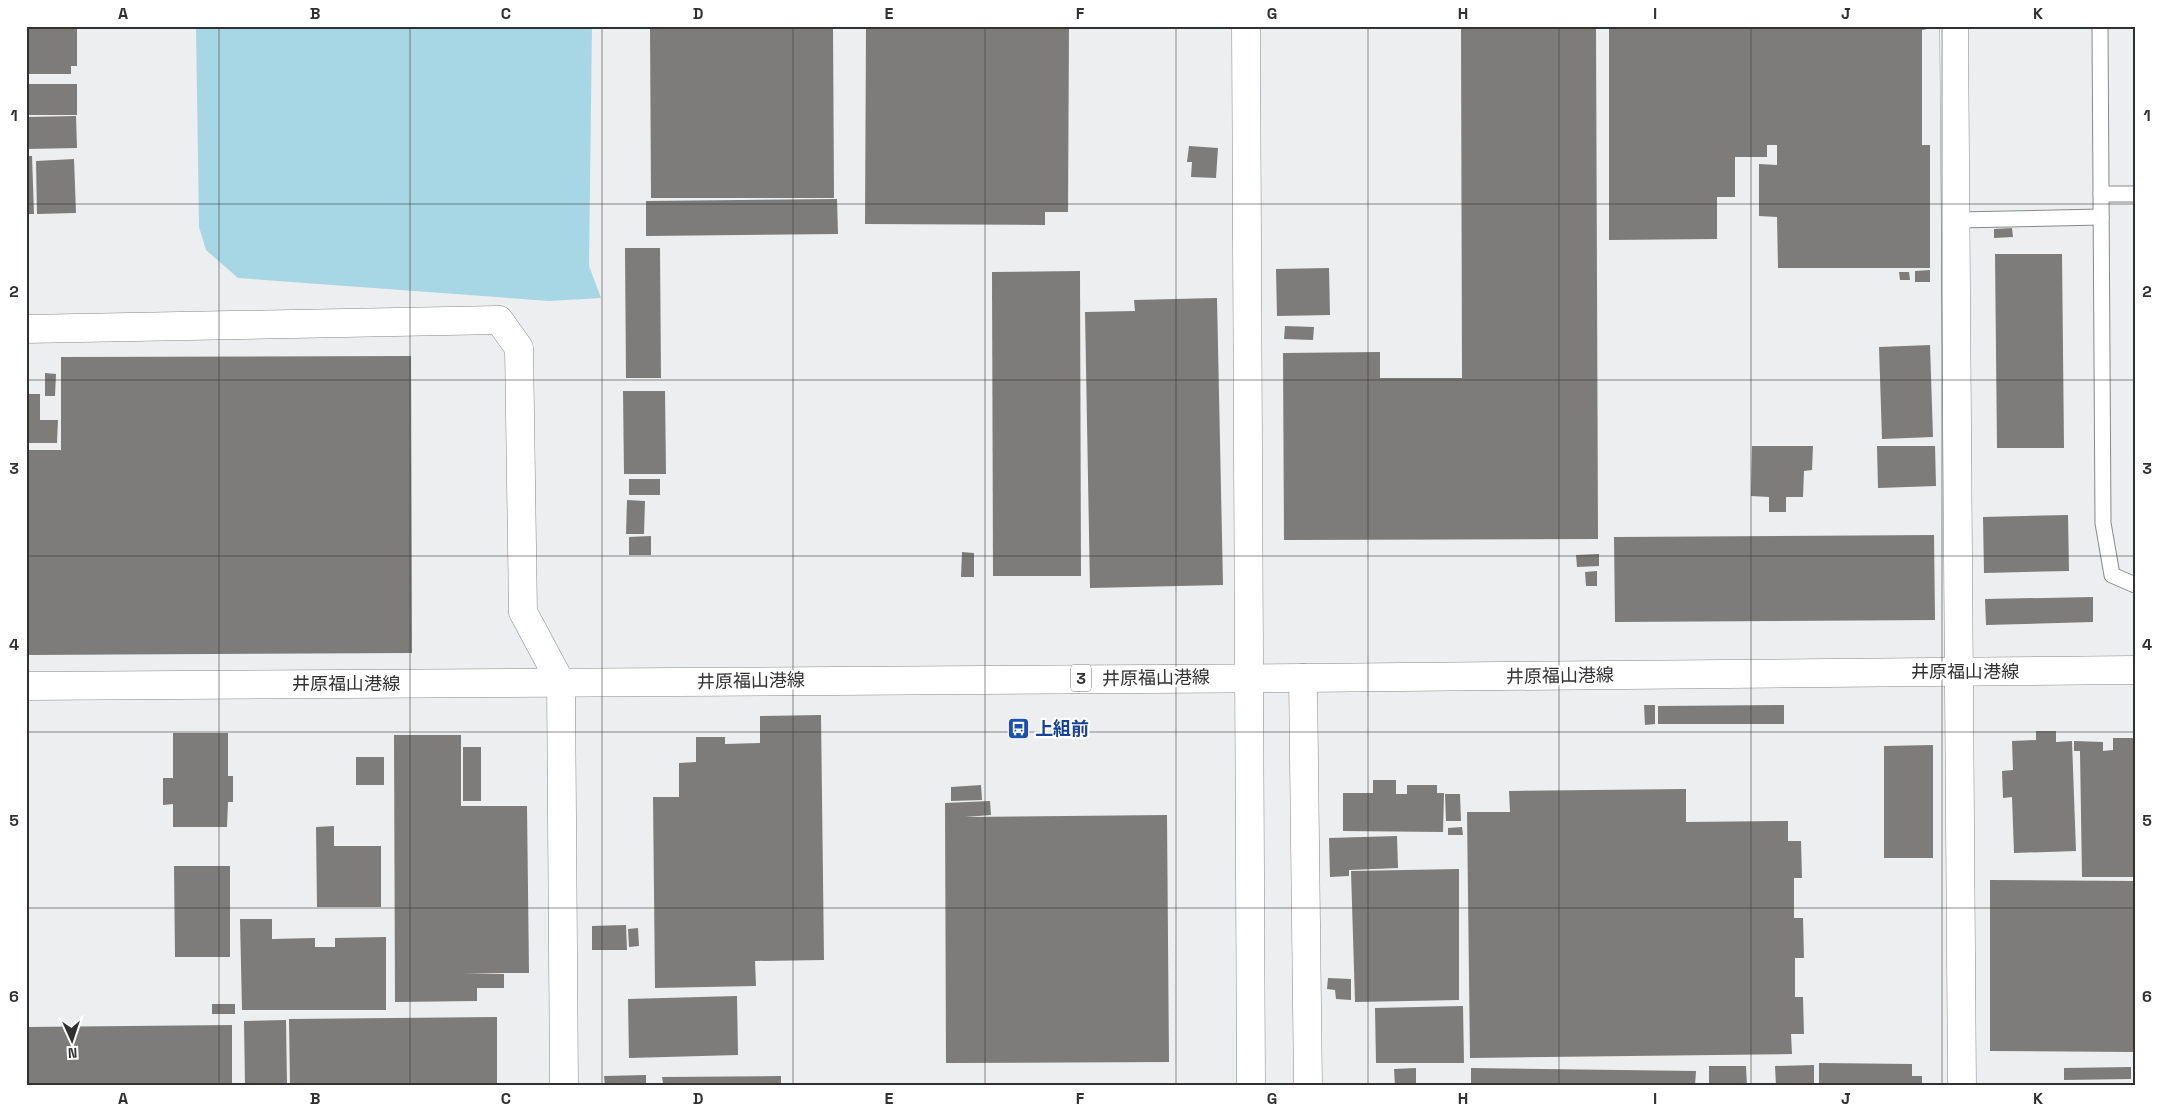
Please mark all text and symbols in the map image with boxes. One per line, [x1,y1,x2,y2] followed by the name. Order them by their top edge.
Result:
[118,3,128,24] text: A
[310,3,320,24] text: B
[501,3,511,24] text: C
[693,3,703,24] text: D
[885,3,894,24] text: E
[1076,3,1085,24] text: F
[1267,3,1277,24] text: G
[1458,3,1468,24] text: H
[1653,3,1657,24] text: I
[1841,3,1851,24] text: J
[2033,3,2043,24] text: K
[10,105,18,126] text: 1
[2143,105,2151,126] text: 1
[9,281,19,302] text: 2
[2142,281,2152,302] text: 2
[9,458,19,479] text: 3
[2142,458,2152,479] text: 3
[9,634,19,655] text: 4
[2142,634,2152,655] text: 4
[1911,660,2019,683] street label: 井原福山港線
[1506,663,1614,688] street label: 井原福山港線
[1071,664,1091,691] road number: 3
[1102,665,1210,690] street label: 井原福山港線
[697,668,805,693] street label: 井原福山港線
[292,672,400,695] street label: 井原福山港線
[1007,717,1031,741] bus stop icon: 上組前
[1035,717,1089,740] place label: 上組前
[9,810,19,831] text: 5
[2142,810,2152,831] text: 5
[9,986,19,1007] text: 6
[2142,986,2152,1007] text: 6
[48,1014,98,1064] north arrow
[68,1044,78,1062] text: N
[118,1088,128,1109] text: A
[310,1088,320,1109] text: B
[501,1088,511,1109] text: C
[693,1088,703,1109] text: D
[885,1088,894,1109] text: E
[1076,1088,1085,1109] text: F
[1267,1088,1277,1109] text: G
[1458,1088,1468,1109] text: H
[1653,1088,1657,1109] text: I
[1841,1088,1851,1109] text: J
[2033,1088,2043,1109] text: K

